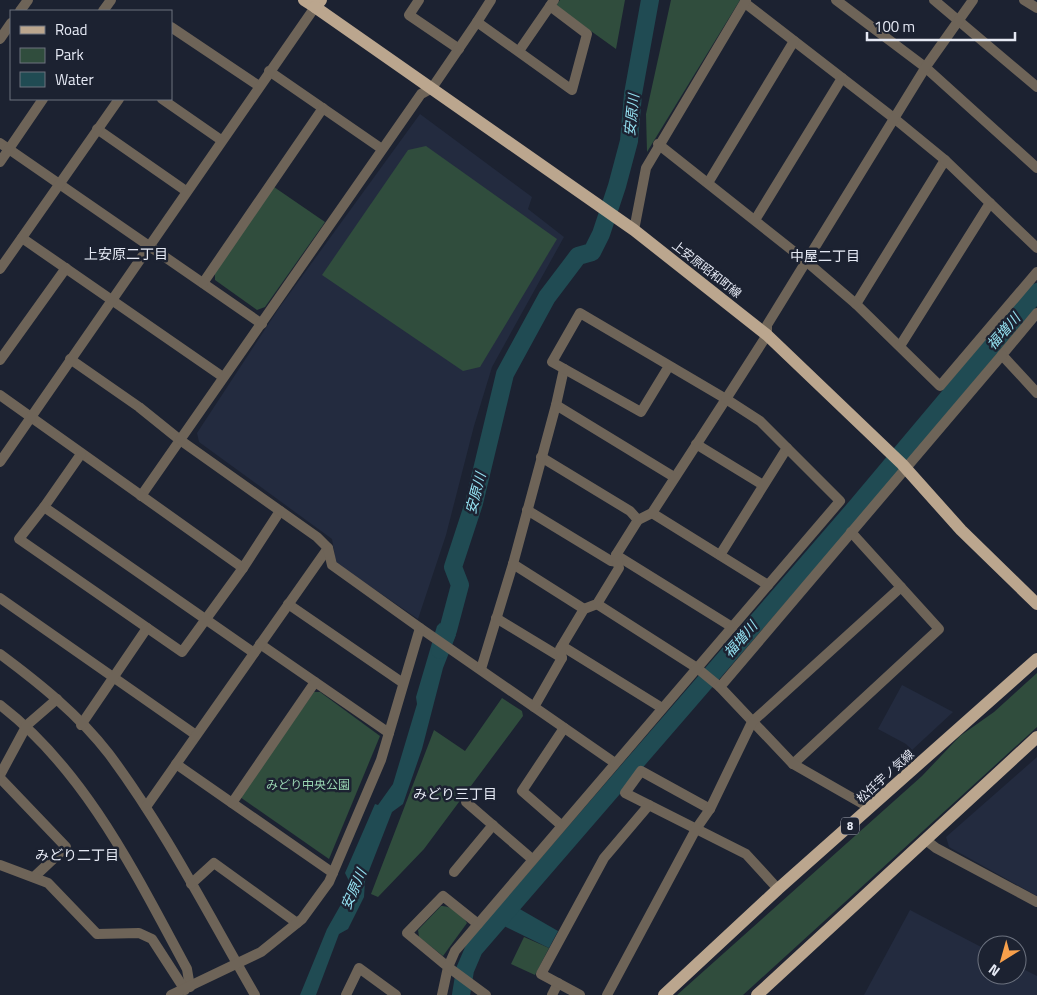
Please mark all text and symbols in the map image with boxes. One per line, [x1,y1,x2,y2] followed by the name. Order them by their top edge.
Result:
[10,10,172,100] legend
[867,10,1014,42] scale bar
[874,15,915,38] text: 100 m
[55,18,87,41] text: Road
[55,43,84,66] text: Park
[55,68,94,91] text: Water
[618,91,644,137] water label: 安原川
[668,236,746,302] street label: 上安原昭和町線
[84,243,168,264] district label: 上安原二丁目
[790,245,860,266] district label: 中屋二丁目
[981,307,1026,354] water label: 福増川
[459,468,491,516] water label: 安原川
[718,615,763,662] water label: 福増川
[852,745,918,807] street label: 松任宇ノ気線
[266,775,350,794] park label: みどり中央公園
[413,783,497,804] district label: みどり三丁目
[841,818,859,834] road number: 8
[35,844,119,865] district label: みどり二丁目
[335,864,372,912] water label: 安原川
[977,935,1027,985] north arrow
[984,959,1004,982] text: N

